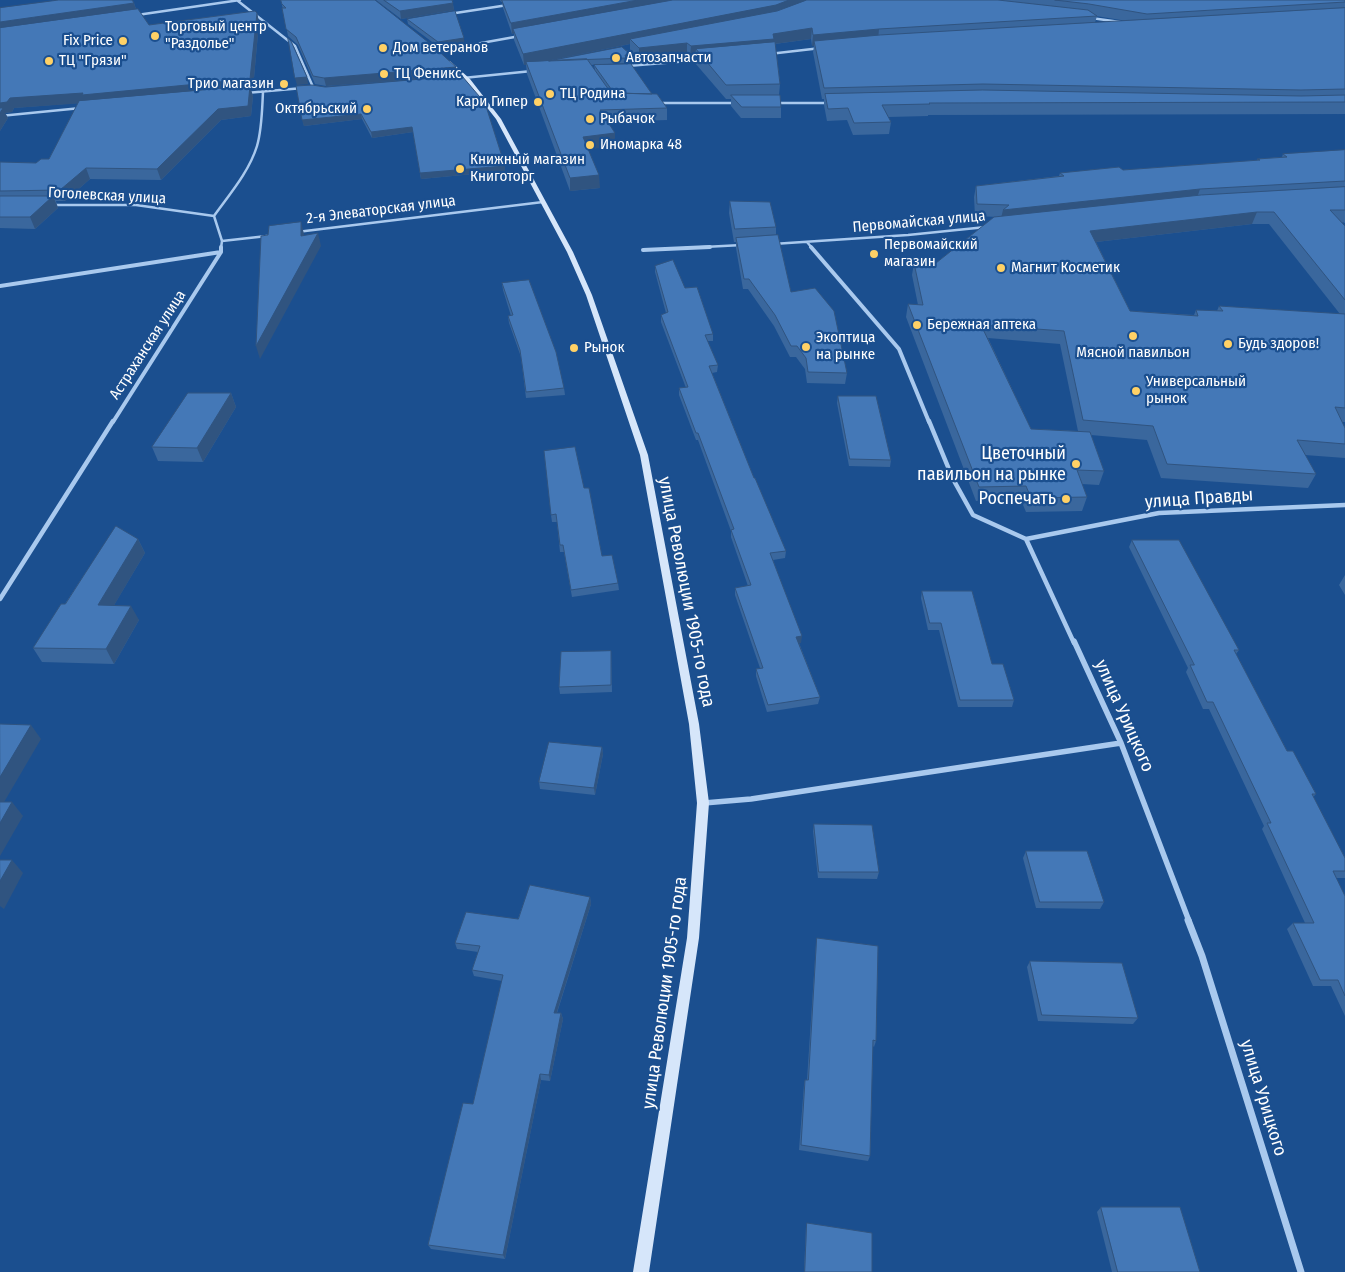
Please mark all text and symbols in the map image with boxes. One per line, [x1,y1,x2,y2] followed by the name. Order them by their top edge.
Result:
[165,18,267,53] place label: Торговый центр "Раздолье"
[149,30,161,42] marker: Торговый центр "Раздолье"
[63,32,113,50] place label: Fix Price
[117,35,129,47] marker: Fix Price
[393,39,488,57] place label: Дом ветеранов
[377,42,389,54] marker: Дом ветеранов
[626,49,711,67] place label: Автозапчасти
[59,52,127,70] place label: ТЦ "Грязи"
[610,52,622,64] marker: Автозапчасти
[43,55,55,67] marker: ТЦ "Грязи"
[394,65,461,83] place label: ТЦ Феникс
[378,68,390,80] marker: ТЦ Феникс
[188,75,274,93] place label: Трио магазин
[278,78,290,90] marker: Трио магазин
[560,85,626,103] place label: ТЦ Родина
[544,88,556,100] marker: ТЦ Родина
[456,93,528,111] place label: Кари Гипер
[532,96,544,108] marker: Кари Гипер
[275,100,357,118] place label: Октябрьский
[361,103,373,115] marker: Октябрьский
[600,110,655,128] place label: Рыбачок
[584,113,596,125] marker: Рыбачок
[600,136,682,154] place label: Иномарка 48
[584,139,596,151] marker: Иномарка 48
[470,151,585,186] place label: Книжный магазин Книготорг
[454,163,466,175] marker: Книжный магазин Книготорг
[48,184,166,208] street label: Гоголевская улица
[305,192,457,228] street label: 2-я Элеваторская улица
[852,207,986,237] street label: Первомайская улица
[884,236,978,271] place label: Первомайский магазин
[868,248,880,260] marker: Первомайский магазин
[1011,259,1120,277] place label: Магнит Косметик
[995,262,1007,274] marker: Магнит Косметик
[106,287,190,403] street label: Астраханская улица
[927,316,1036,334] place label: Бережная аптека
[911,319,923,331] marker: Бережная аптека
[816,329,875,364] place label: Экоптица на рынке
[1127,330,1139,342] marker: Мясной павильон
[1238,335,1319,353] place label: Будь здоров!
[1222,338,1234,350] marker: Будь здоров!
[584,339,624,357] place label: Рынок
[800,341,812,353] marker: Экоптица на рынке
[568,342,580,354] marker: Рынок
[1076,344,1190,362] place label: Мясной павильон
[1146,373,1246,408] place label: Универсальный рынок
[1130,385,1142,397] marker: Универсальный рынок
[917,443,1066,486] place label: Цветочный павильон на рынке
[1070,458,1082,470] marker: Цветочный павильон на рынке
[653,475,719,709] street label: улица Революции 1905-го года
[1144,484,1254,514] street label: улица Правды
[979,488,1056,510] place label: Роспечать
[1060,493,1072,505] marker: Роспечать
[1090,657,1158,775] street label: улица Урицкого
[638,875,692,1111] street label: улица Революции 1905-го года
[1235,1037,1291,1159] street label: улица Урицкого

